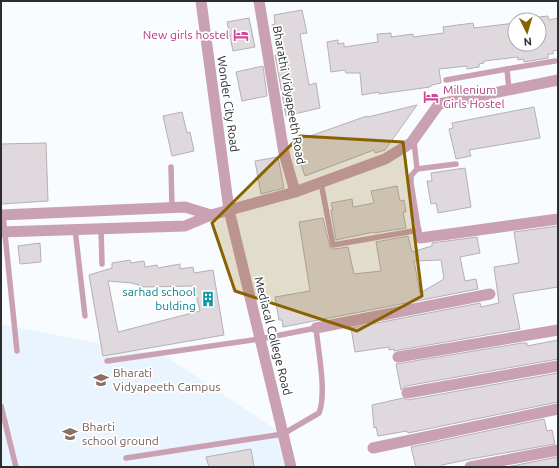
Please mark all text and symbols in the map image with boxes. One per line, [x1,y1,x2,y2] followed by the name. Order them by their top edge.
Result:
[507,12,547,52] north arrow
[271,25,308,165] street label: Bharathi Vidyapeeth Road
[232,26,250,44] hotel icon: New girls hostel
[143,28,229,41] place label: New girls hostel
[523,36,532,48] text: N
[215,55,242,153] street label: Wonder City Road
[443,83,505,110] place label: Millenium Girls Hostel
[422,88,440,106] hotel icon: Millenium Girls Hostel
[252,275,295,397] street label: Mediacal College Road
[122,285,196,312] place label: sarhad school bulding
[199,290,217,308] building icon: sarhad school bulding
[113,366,220,393] place label: Bharati Vidyapeeth Campus
[92,371,110,389] school or university icon: Bharati Vidyapeeth Campus
[82,420,159,447] place label: Bharti school ground
[61,425,79,443] school or university icon: Bharti school ground

